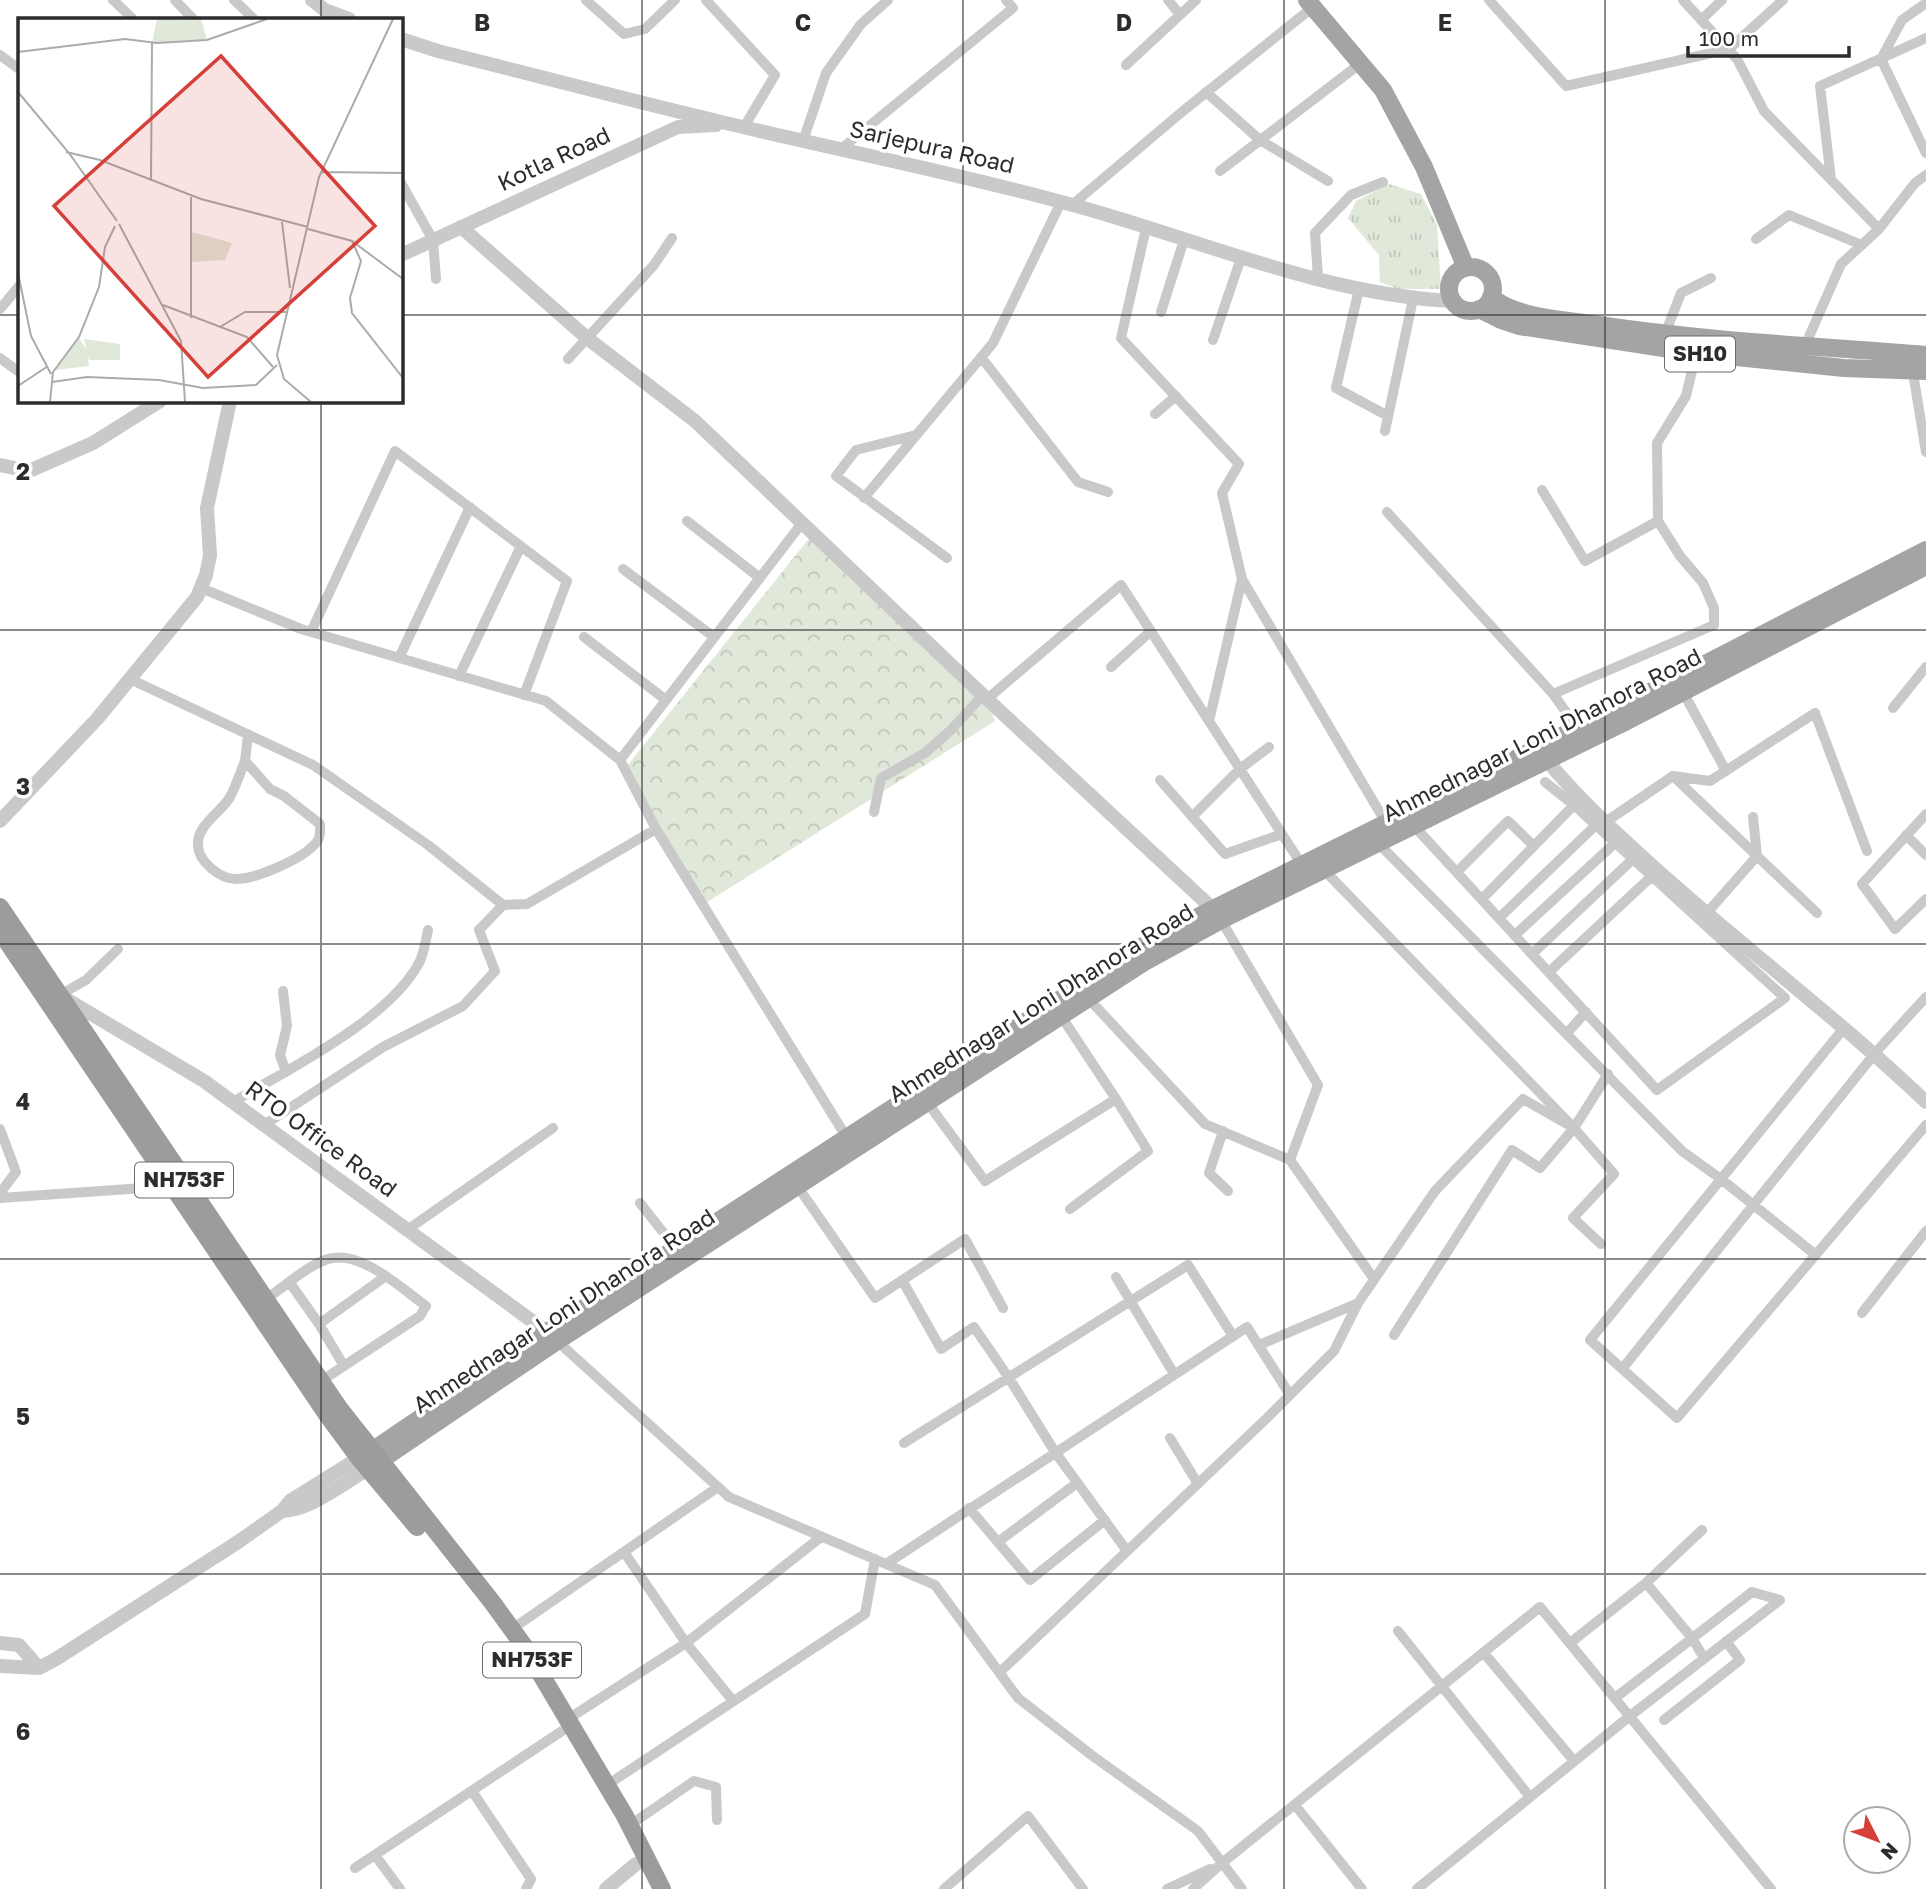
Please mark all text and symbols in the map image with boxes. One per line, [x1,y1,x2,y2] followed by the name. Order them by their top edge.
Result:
[474,8,490,36] text: B
[795,8,811,36] text: C
[1116,8,1132,36] text: D
[1438,8,1452,36] text: E
[1688,14,1849,58] scale bar
[18,18,402,402] inset map
[1699,25,1759,51] text: 100 m
[847,113,1017,179] street label: Sarjepura Road
[493,120,614,196] street label: Kotla Road
[1665,336,1735,372] road number: SH10
[16,457,30,485] text: 2
[1377,641,1706,827] street label: Ahmednagar Loni Dhanora Road
[16,772,30,800] text: 3
[883,896,1198,1108] street label: Ahmednagar Loni Dhanora Road
[240,1074,403,1202] street label: RTO Office Road
[16,1087,30,1115] text: 4
[135,1162,233,1198] road number: NH753F
[407,1202,720,1418] street label: Ahmednagar Loni Dhanora Road
[16,1402,30,1430] text: 5
[483,1642,581,1678] road number: NH753F
[16,1717,30,1745] text: 6
[1842,1805,1912,1875] north arrow
[1877,1839,1903,1865] text: N

